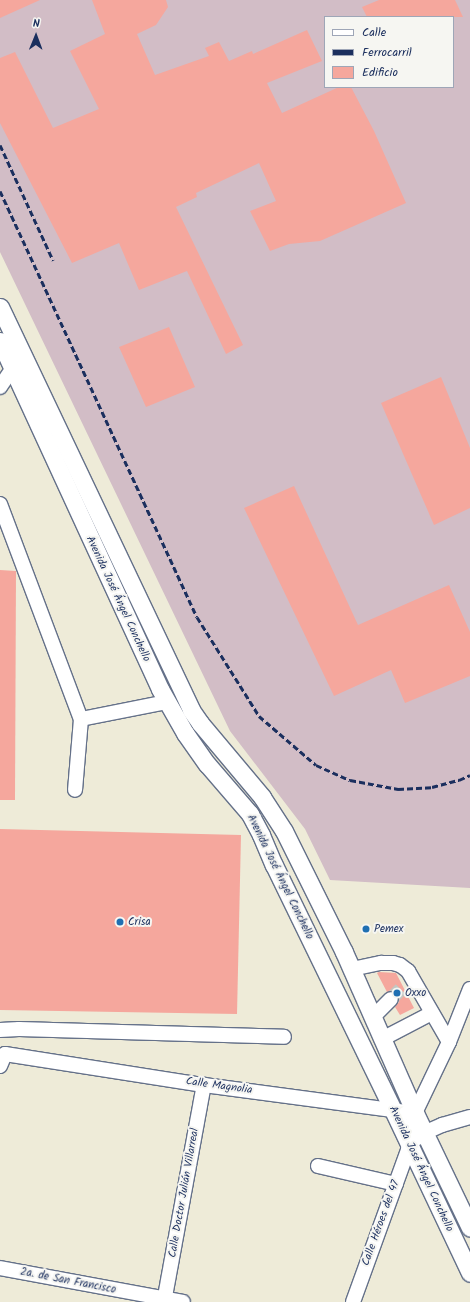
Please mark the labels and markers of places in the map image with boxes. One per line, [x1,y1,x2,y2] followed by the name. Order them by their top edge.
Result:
[128,915,151,929] place label: Crisa
[115,917,125,927] marker: Crisa
[374,922,403,936] place label: Pemex
[361,924,371,934] marker: Pemex
[405,986,426,1000] place label: Oxxo
[392,988,402,998] marker: Oxxo

